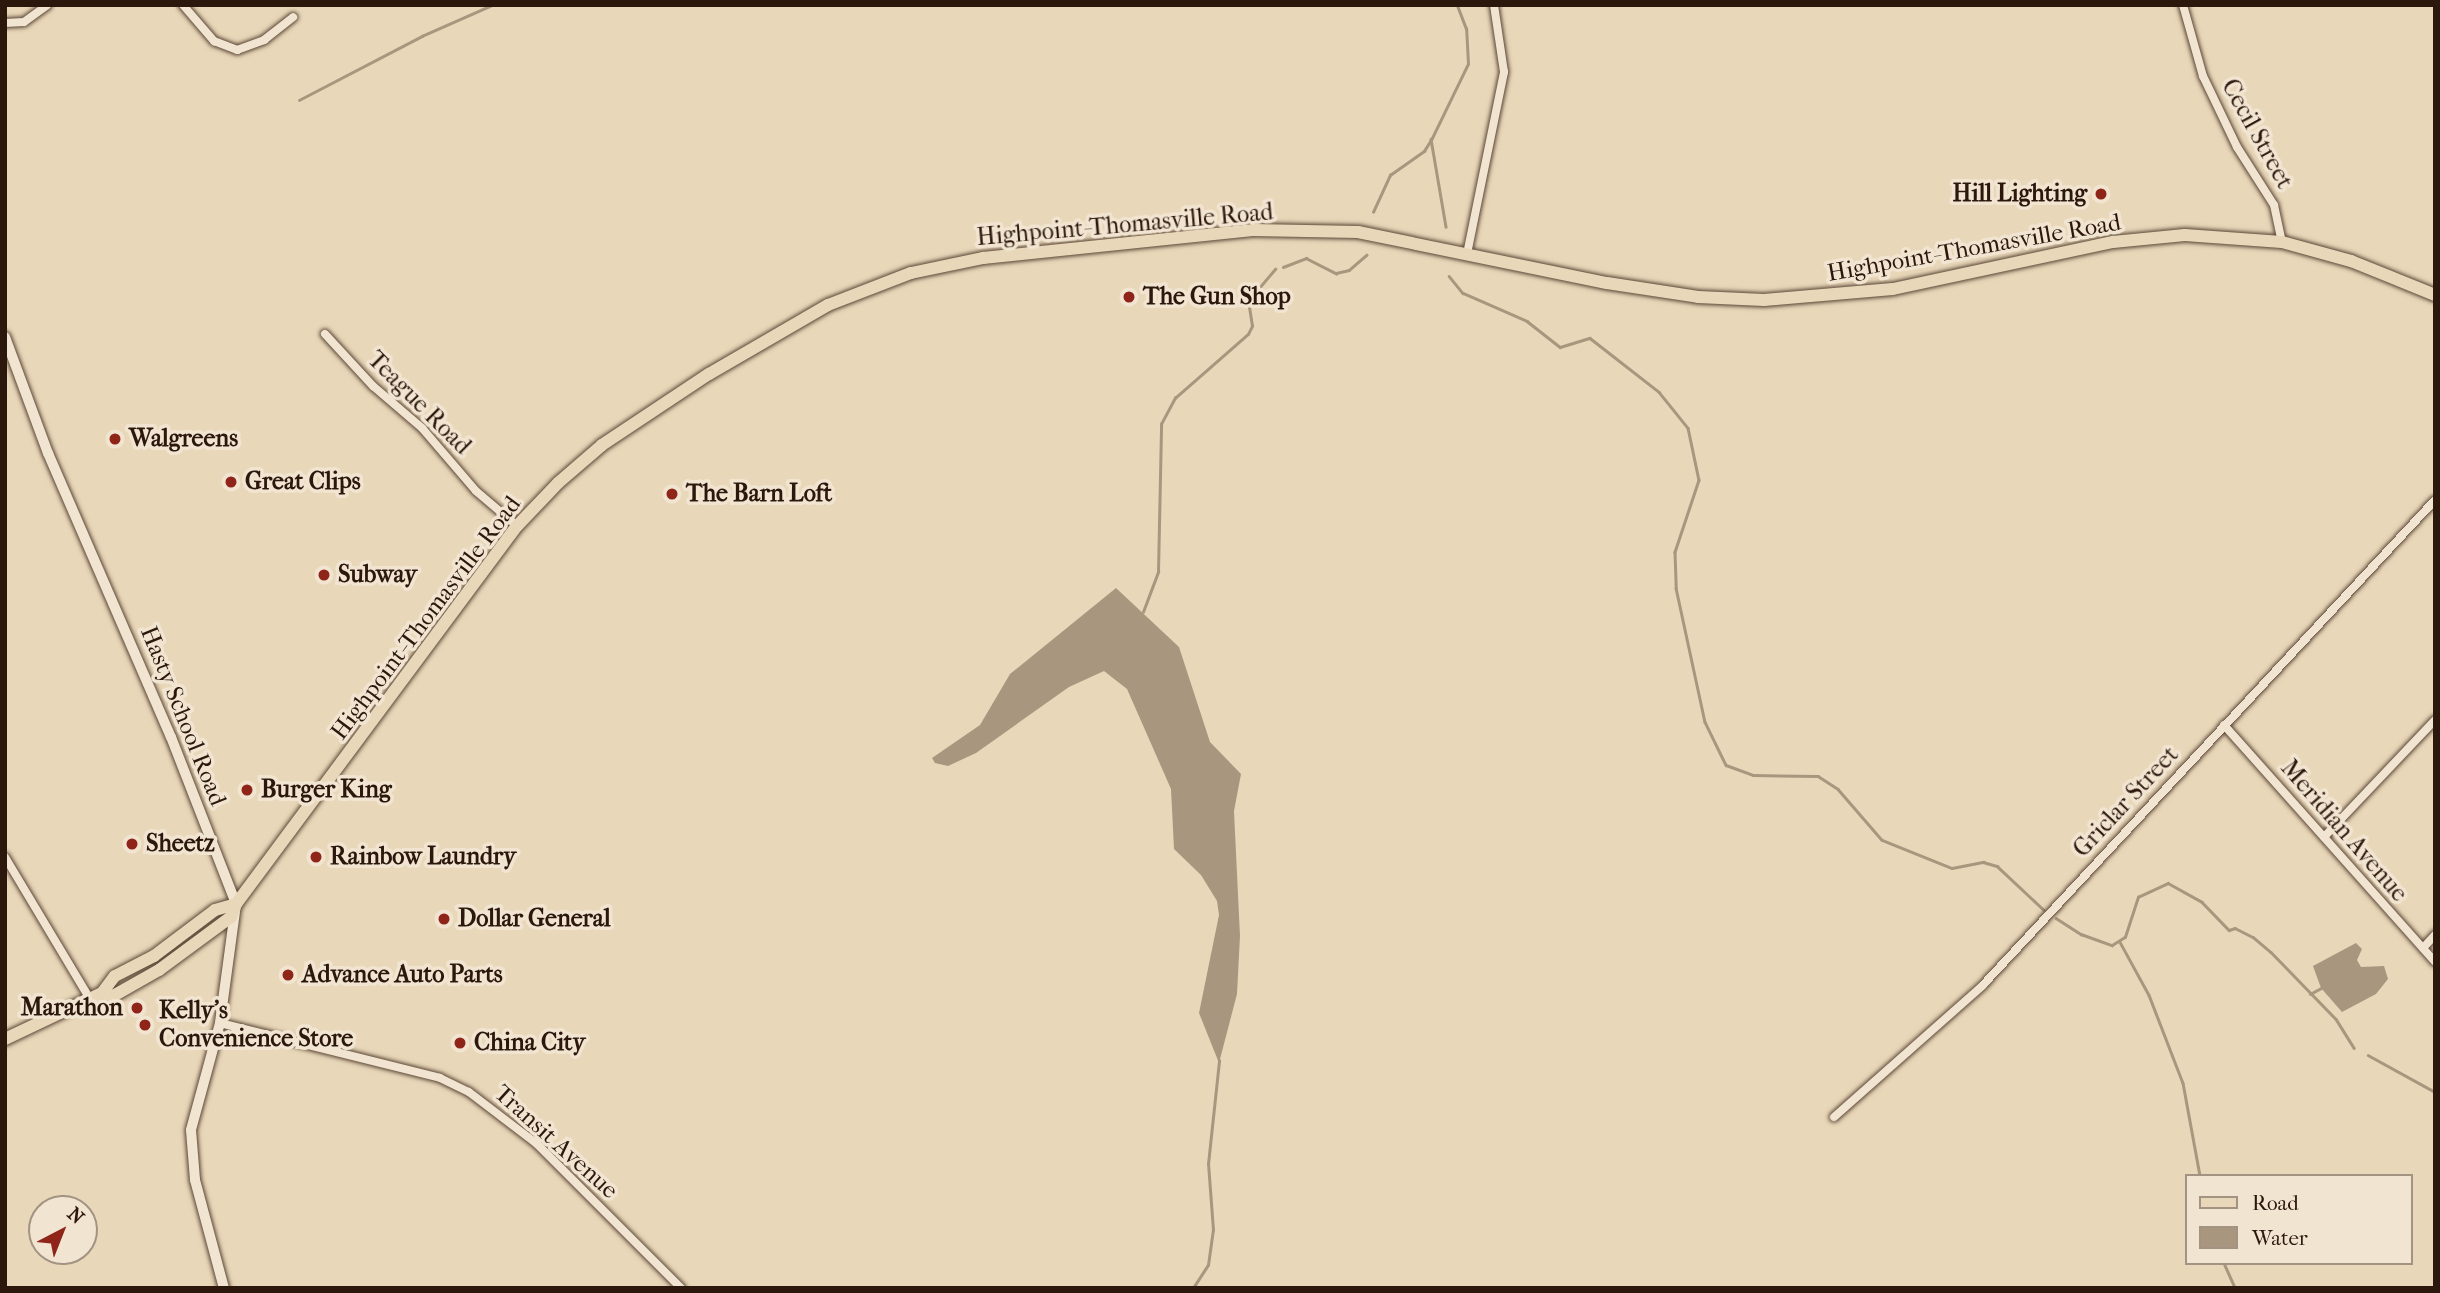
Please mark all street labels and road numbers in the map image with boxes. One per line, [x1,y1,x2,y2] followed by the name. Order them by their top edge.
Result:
[2215,74,2299,194] street label: Cecil Street
[976,198,1274,252] street label: Highpoint-Thomasville Road
[1825,208,2123,288] street label: Highpoint-Thomasville Road
[361,345,477,461] street label: Teague Road
[325,490,527,746] street label: Highpoint-Thomasville Road
[134,622,232,810] street label: Hasty School Road
[2067,741,2185,863] street label: Griclar Street
[2275,754,2413,908] street label: Meridian Avenue
[488,1079,624,1205] street label: Transit Avenue

